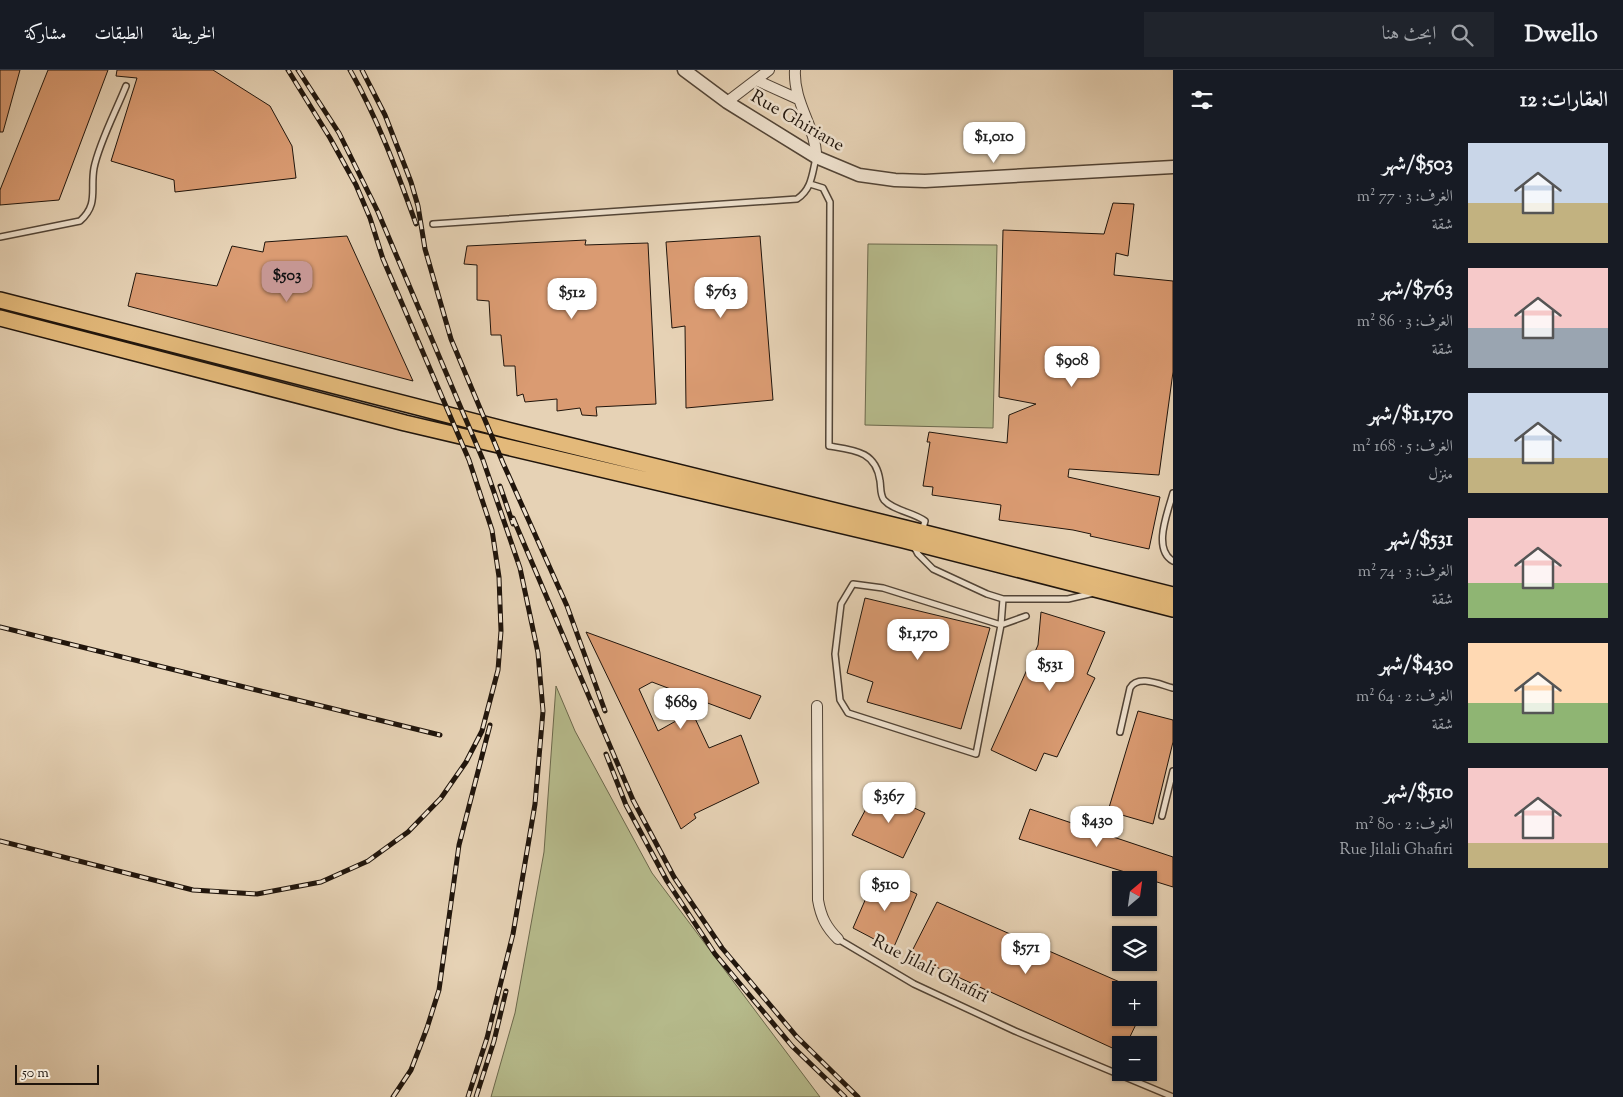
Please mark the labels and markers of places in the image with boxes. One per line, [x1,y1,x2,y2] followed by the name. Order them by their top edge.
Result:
[953,122,1035,164] pin: $1,010
[257,260,317,303] pin: $503
[691,276,751,319] pin: $763
[542,278,602,320] pin: $512
[1042,346,1102,388] pin: $908
[877,618,959,661] pin: $1,170
[1020,650,1080,692] pin: $531
[651,688,711,730] pin: $689
[859,782,919,824] pin: $367
[1067,806,1127,848] pin: $430
[855,870,915,912] pin: $510
[996,932,1056,975] pin: $571

